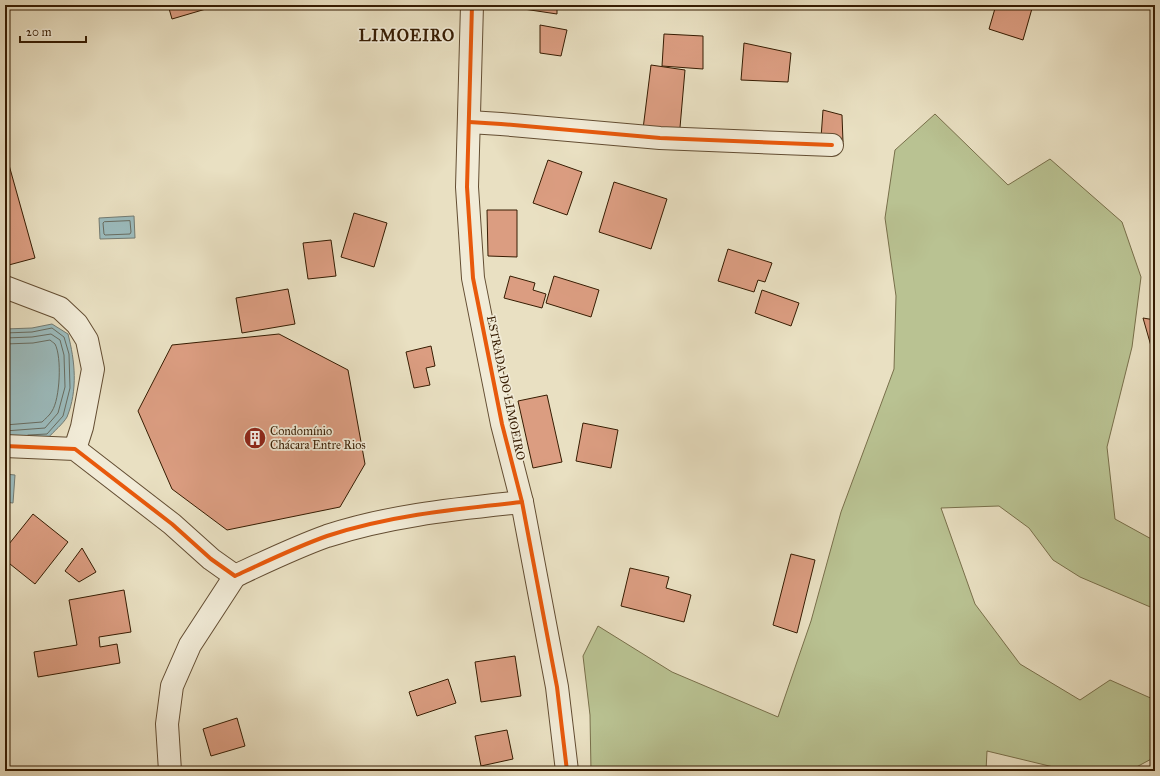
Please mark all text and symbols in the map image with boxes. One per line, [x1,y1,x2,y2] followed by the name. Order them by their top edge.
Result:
[20,18,86,44] scale bar
[26,25,52,39] text: 20 m
[359,26,455,45] district label: LIMOEIRO
[484,314,528,462] street label: ESTRADA DO LIMOEIRO
[270,424,366,452] place label: Condomínio Chácara Entre Rios
[242,425,268,451] building icon: Condomínio Chácara Entre Rios

